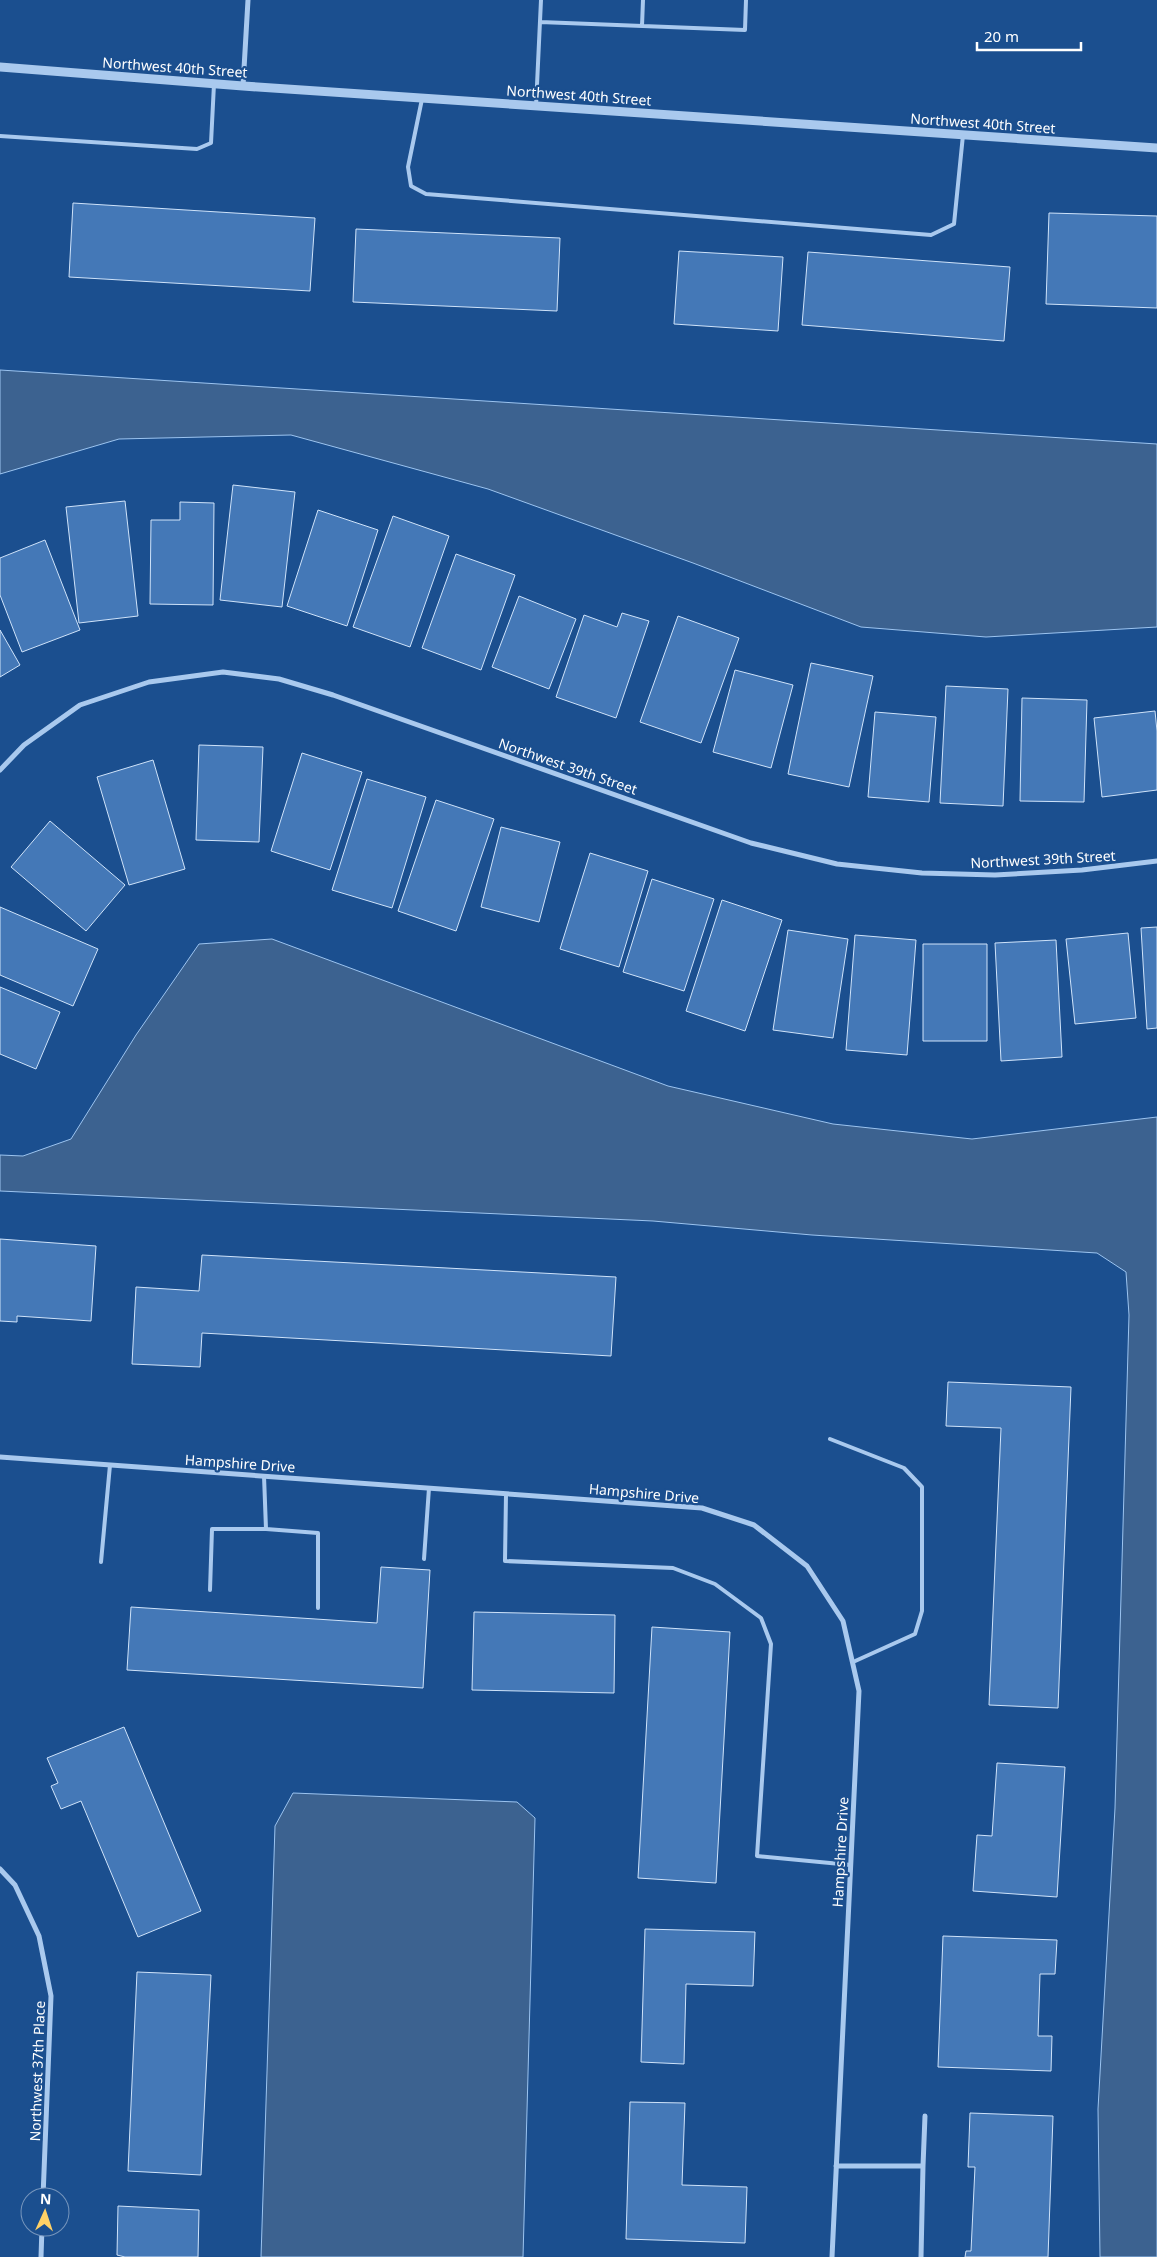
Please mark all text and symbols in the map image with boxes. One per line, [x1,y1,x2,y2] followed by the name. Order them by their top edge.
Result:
[977,20,1081,52] scale bar
[984,26,1019,46] text: 20 m
[102,52,248,82] street label: Northwest 40th Street
[506,80,652,110] street label: Northwest 40th Street
[910,108,1056,138] street label: Northwest 40th Street
[496,733,640,799] street label: Northwest 39th Street
[970,846,1116,872] street label: Northwest 39th Street
[184,1450,296,1476] street label: Hampshire Drive
[588,1479,700,1507] street label: Hampshire Drive
[828,1796,852,1908] street label: Hampshire Drive
[25,2000,49,2142] street label: Northwest 37th Place
[20,2187,70,2237] north arrow
[40,2189,52,2208] text: N

